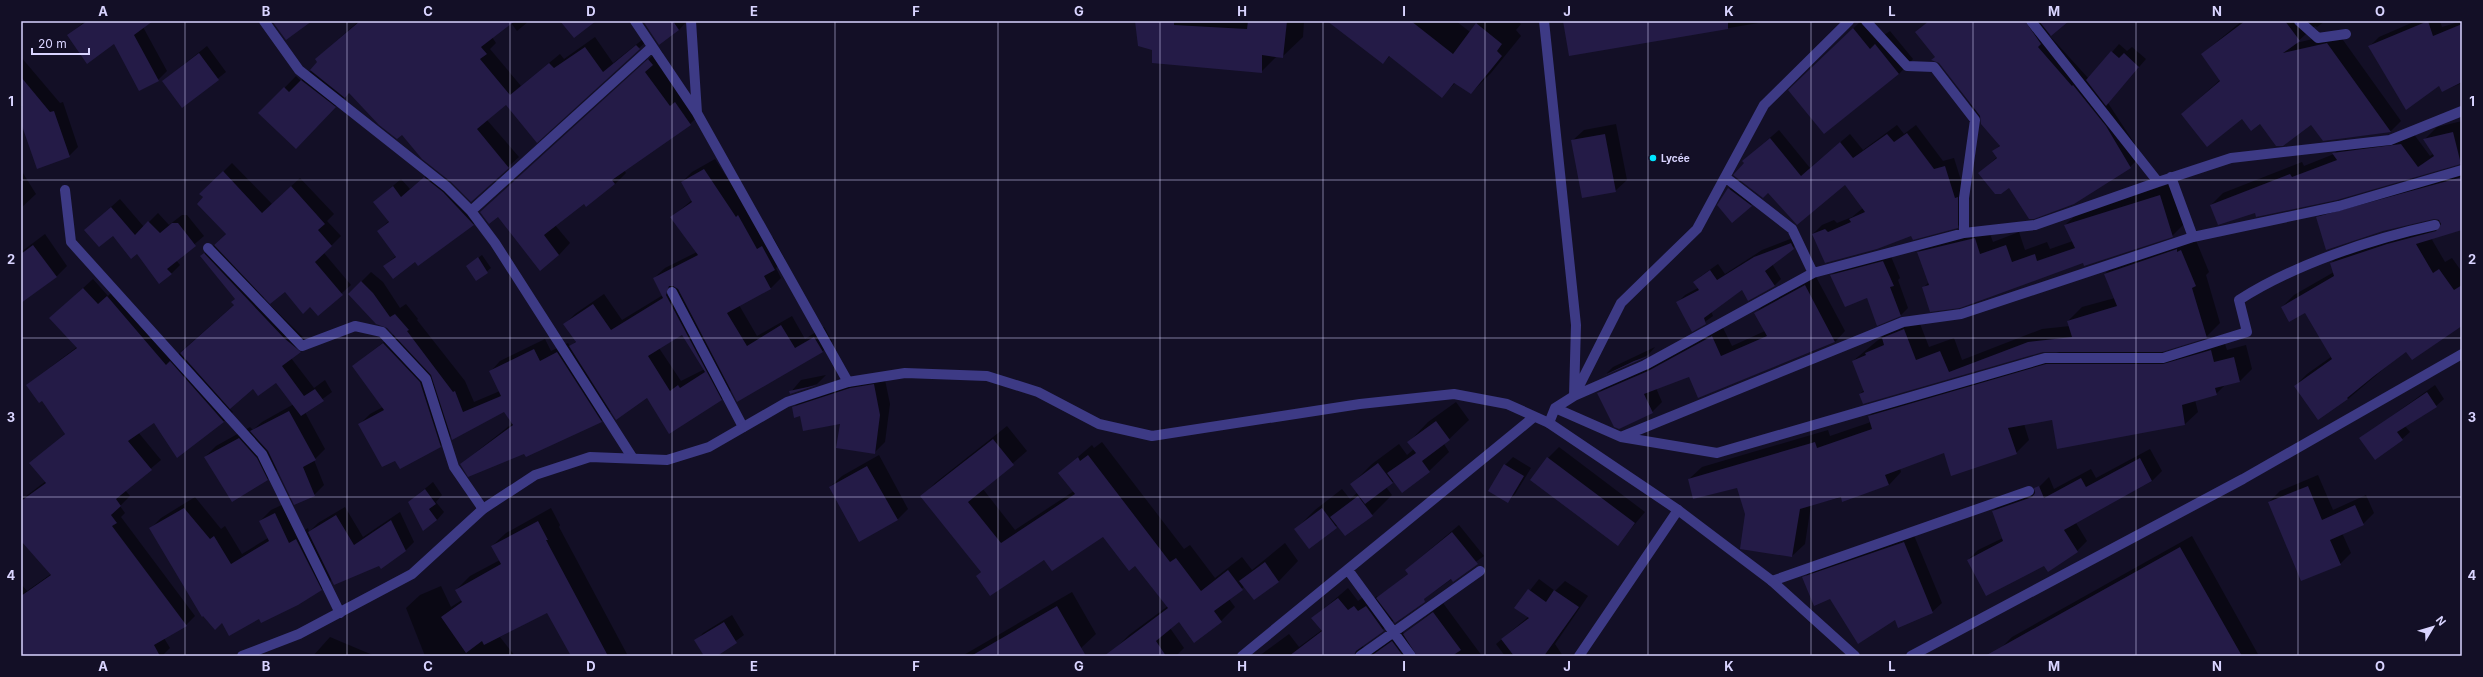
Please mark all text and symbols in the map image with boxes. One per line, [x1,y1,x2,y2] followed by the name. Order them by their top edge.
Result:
[98,3,108,19] text: A
[262,3,271,19] text: B
[423,3,433,19] text: C
[586,3,596,19] text: D
[750,3,758,19] text: E
[912,3,920,19] text: F
[1074,3,1084,19] text: G
[1237,3,1247,19] text: H
[1402,3,1406,19] text: I
[1563,3,1571,19] text: J
[1724,3,1734,19] text: K
[1888,3,1896,19] text: L
[2048,3,2060,19] text: M
[2212,3,2222,19] text: N
[2375,3,2385,19] text: O
[32,30,89,56] scale bar
[38,36,67,51] text: 20 m
[8,93,14,109] text: 1
[2469,93,2475,109] text: 1
[1661,152,1690,165] place label: Lycée
[1648,153,1658,163] marker: Lycée
[7,251,15,267] text: 2
[2468,251,2476,267] text: 2
[7,409,15,425] text: 3
[2468,409,2476,425] text: 3
[7,567,16,583] text: 4
[2468,567,2477,583] text: 4
[2413,607,2453,647] north arrow
[2433,613,2449,628] text: N
[98,658,108,674] text: A
[262,658,271,674] text: B
[423,658,433,674] text: C
[586,658,596,674] text: D
[750,658,758,674] text: E
[912,658,920,674] text: F
[1074,658,1084,674] text: G
[1237,658,1247,674] text: H
[1402,658,1406,674] text: I
[1563,658,1571,674] text: J
[1724,658,1734,674] text: K
[1888,658,1896,674] text: L
[2048,658,2060,674] text: M
[2212,658,2222,674] text: N
[2375,658,2385,674] text: O

